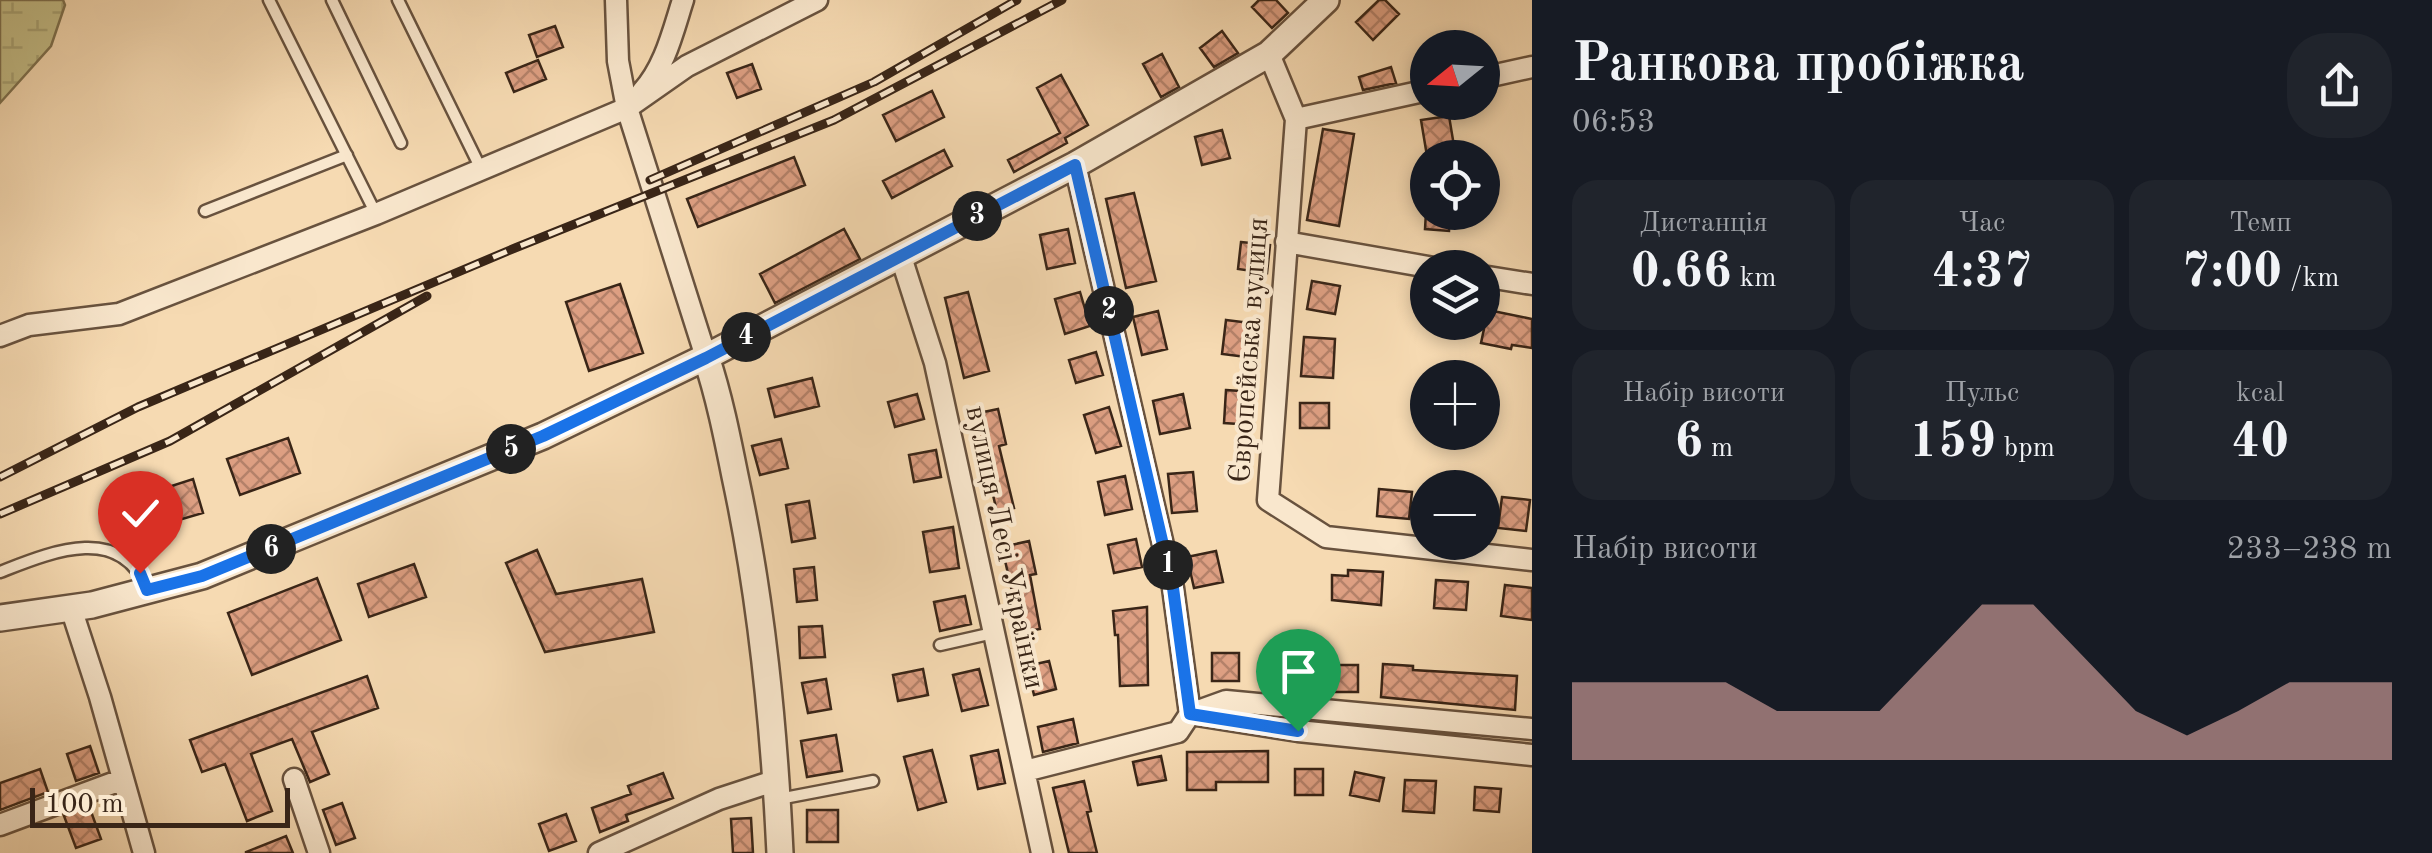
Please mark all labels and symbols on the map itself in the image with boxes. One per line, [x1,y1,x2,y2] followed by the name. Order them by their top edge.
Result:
[1410,30,1500,120] north arrow
[952,191,1002,241] pin: 3
[1226,216,1274,484] street label: Європейська вулиця
[1084,286,1134,336] pin: 2
[721,312,771,362] pin: 4
[959,403,1049,692] street label: вулиця Лесі Українки
[486,424,536,474] pin: 5
[98,471,183,574] pin
[246,524,296,574] pin: 6
[1143,540,1193,590] pin: 1
[1256,629,1341,732] pin
[30,783,290,828] scale bar

